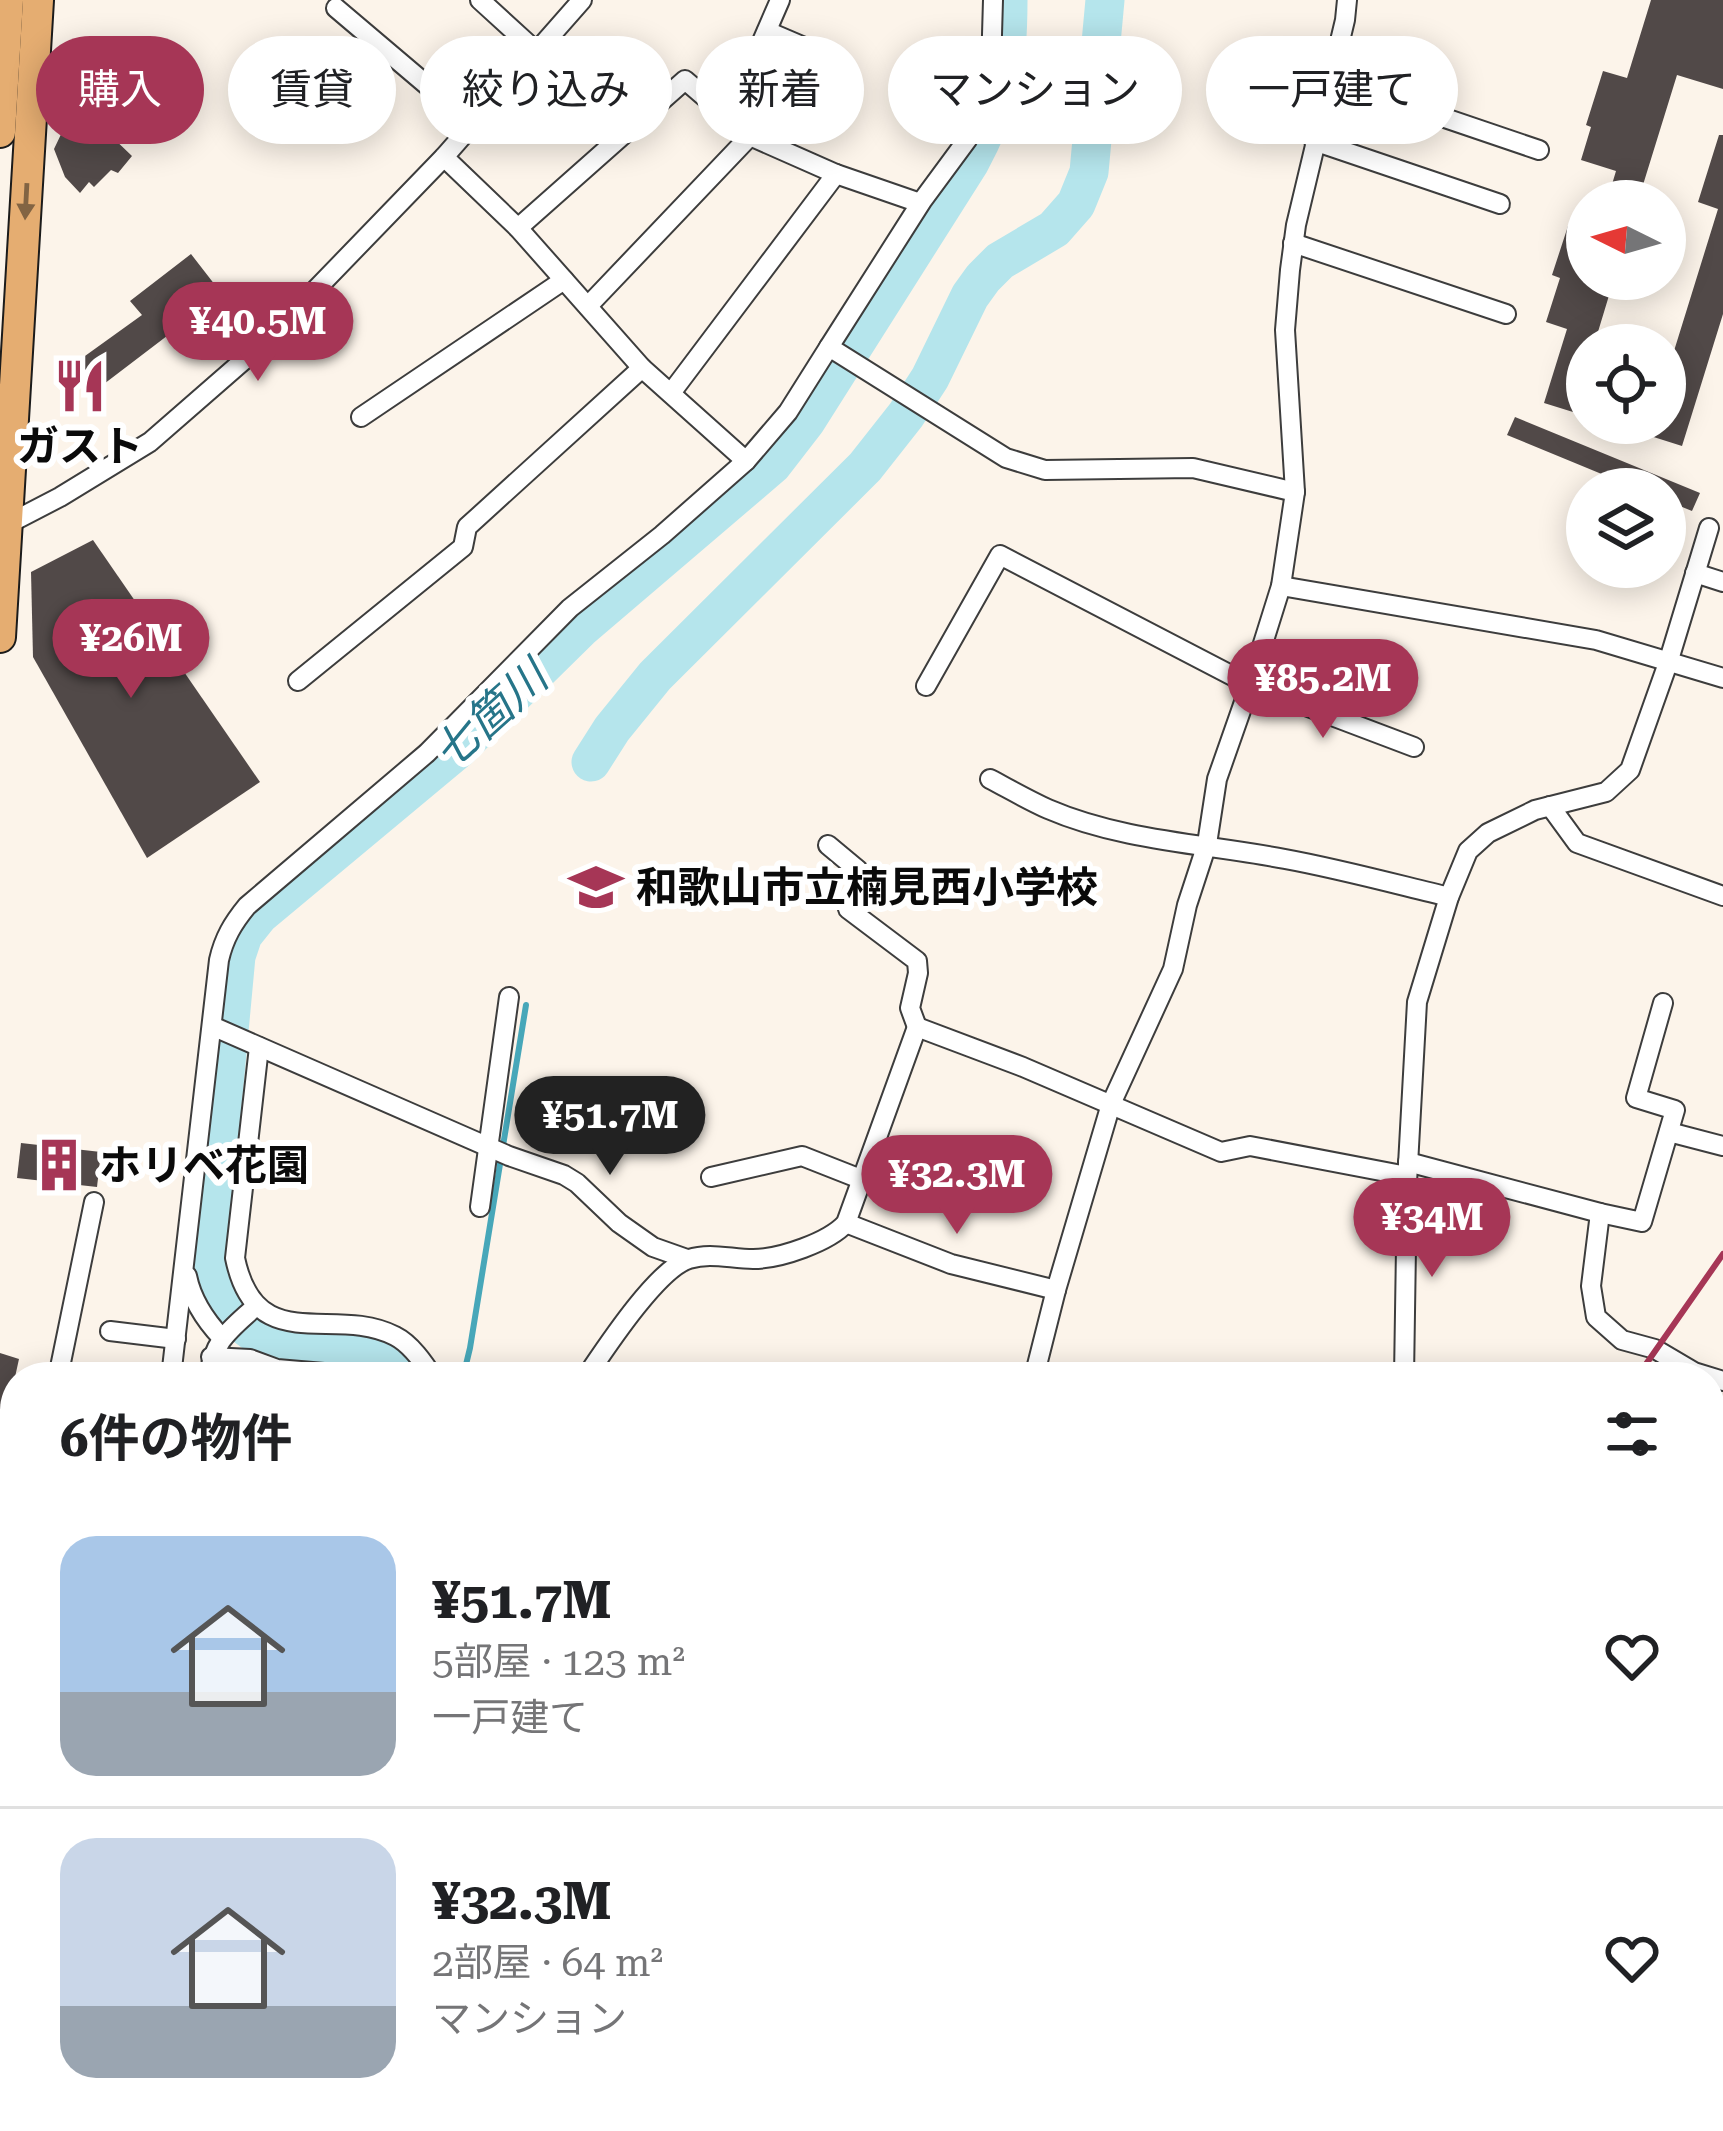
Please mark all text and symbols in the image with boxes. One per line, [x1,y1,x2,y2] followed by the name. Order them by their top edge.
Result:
[36,36,204,144] chip: 購入
[228,36,396,144] chip: 賃貸
[420,36,672,144] chip: 絞り込み
[696,36,864,144] chip: 新着
[888,36,1182,144] chip: マンション
[1206,36,1458,144] chip: 一戸建て
[1566,180,1686,300] north arrow
[1566,180,1686,588] map controls
[16,183,35,221] one-way arrow
[160,282,356,384] pin: ¥40.5M
[189,298,327,344] text: ¥40.5M
[1566,324,1686,444] button: locate
[51,357,109,415] restaurant icon: ガスト
[17,422,143,471] place label: ガスト
[1566,468,1686,588] button: layers
[60,599,202,701] pin: ¥26M
[79,615,183,661] text: ¥26M
[1225,639,1421,741] pin: ¥85.2M
[422,647,561,780] water label: 七箇川
[1254,655,1392,701] text: ¥85.2M
[567,858,625,916] school or university icon: 和歌山市立楠見西小学校
[636,863,1098,912] place label: 和歌山市立楠見西小学校
[512,1076,708,1178] pin: ¥51.7M
[541,1092,679,1138] text: ¥51.7M
[859,1135,1055,1237] pin: ¥32.3M
[30,1136,88,1194] building icon: ホリベ花園
[99,1141,309,1190] place label: ホリベ花園
[888,1151,1026,1197] text: ¥32.3M
[1361,1178,1503,1280] pin: ¥34M
[1380,1194,1484,1240] text: ¥34M
[1599,1401,1665,1467] icon: filters
[60,1409,293,1468] text: 6件の物件
[432,1571,612,1630] text: ¥51.7M
[156,1584,300,1728] icon: home
[1599,1623,1665,1689] icon: heart
[432,1639,685,1685] text: 5部屋 · 123 m²
[432,1695,588,1741] text: 一戸建て
[432,1872,612,1931] text: ¥32.3M
[156,1886,300,2030] icon: home
[1599,1925,1665,1991] icon: heart
[432,1940,663,1986] text: 2部屋 · 64 m²
[432,1996,627,2042] text: マンション

